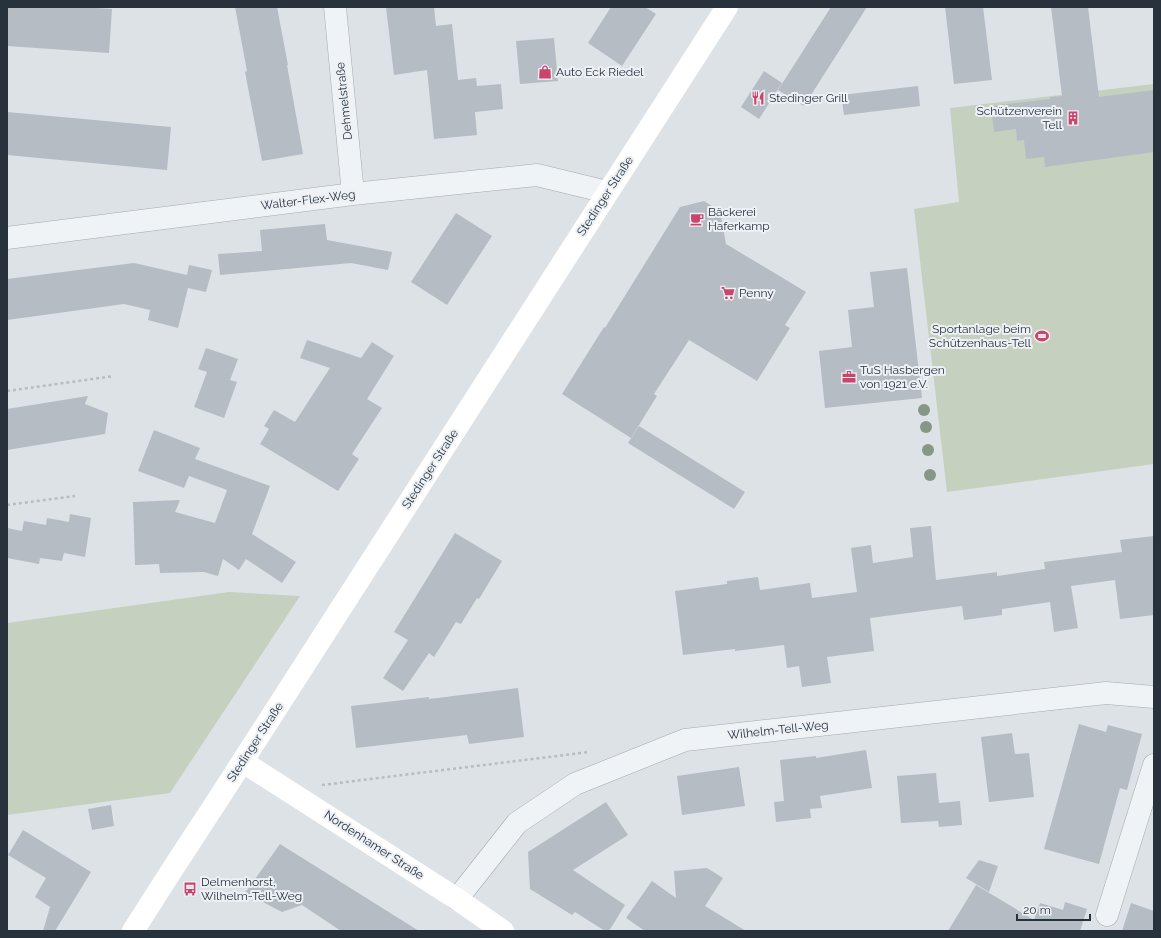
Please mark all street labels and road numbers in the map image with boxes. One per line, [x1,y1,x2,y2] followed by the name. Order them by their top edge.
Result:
[333,61,355,141] street label: Dehmelstraße
[574,154,636,238] street label: Stedinger Straße
[260,187,356,213] street label: Walter-Flex-Weg
[399,427,461,511] street label: Stedinger Straße
[224,700,286,784] street label: Stedinger Straße
[727,718,829,742] street label: Wilhelm-Tell-Weg
[322,808,426,882] street label: Nordenhamer Straße

